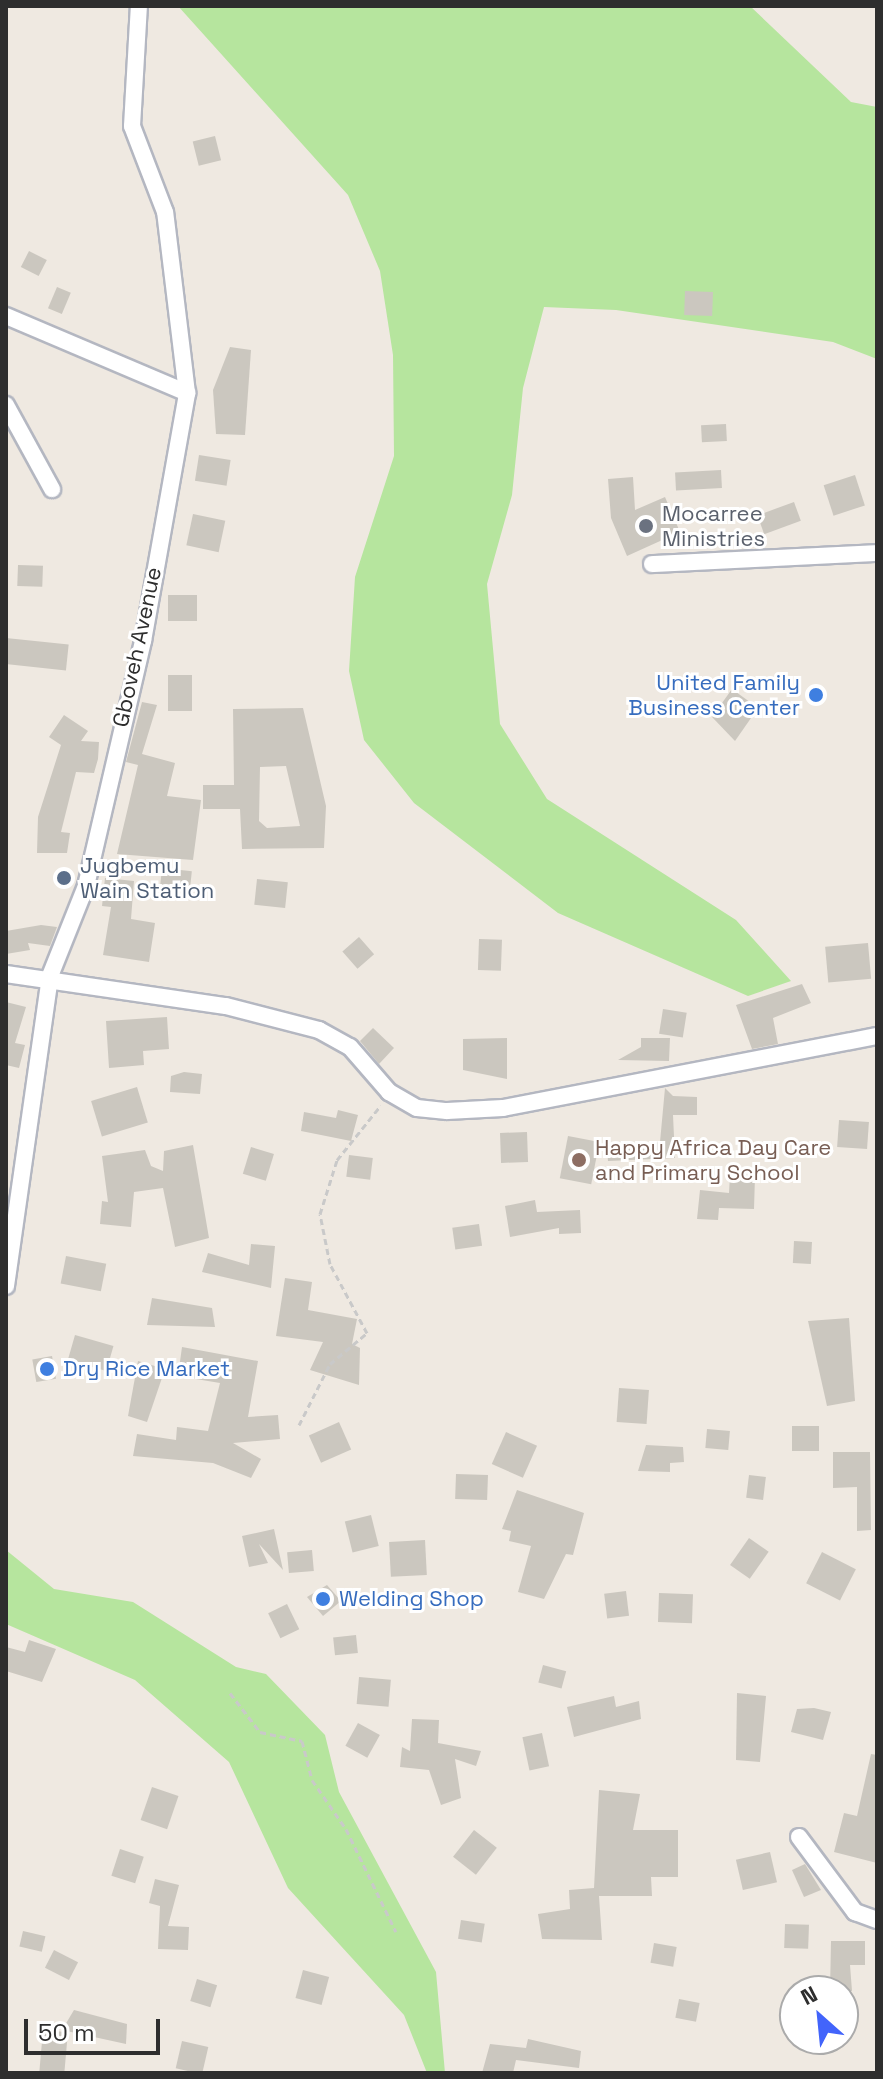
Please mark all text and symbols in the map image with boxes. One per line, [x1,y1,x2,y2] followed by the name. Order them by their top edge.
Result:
[662,500,765,552] place label: Mocarree Ministries
[637,517,655,535] marker: Mocarree Ministries
[107,564,167,730] street label: Gboveh Avenue
[628,669,800,720] place label: United Family Business Center
[807,686,825,704] marker: United Family Business Center
[80,852,214,904] place label: Jugbemu Wain Station
[55,869,73,887] marker: Jugbemu Wain Station
[595,1134,832,1186] place label: Happy Africa Day Care and Primary School
[570,1151,588,1169] marker: Happy Africa Day Care and Primary School
[63,1356,230,1382] place label: Dry Rice Market
[38,1360,56,1378] marker: Dry Rice Market
[339,1586,484,1612] place label: Welding Shop
[314,1590,332,1608] marker: Welding Shop
[779,1975,859,2055] north arrow
[796,1980,822,2011] text: N
[28,2003,164,2053] scale bar
[38,2017,95,2048] text: 50 m

